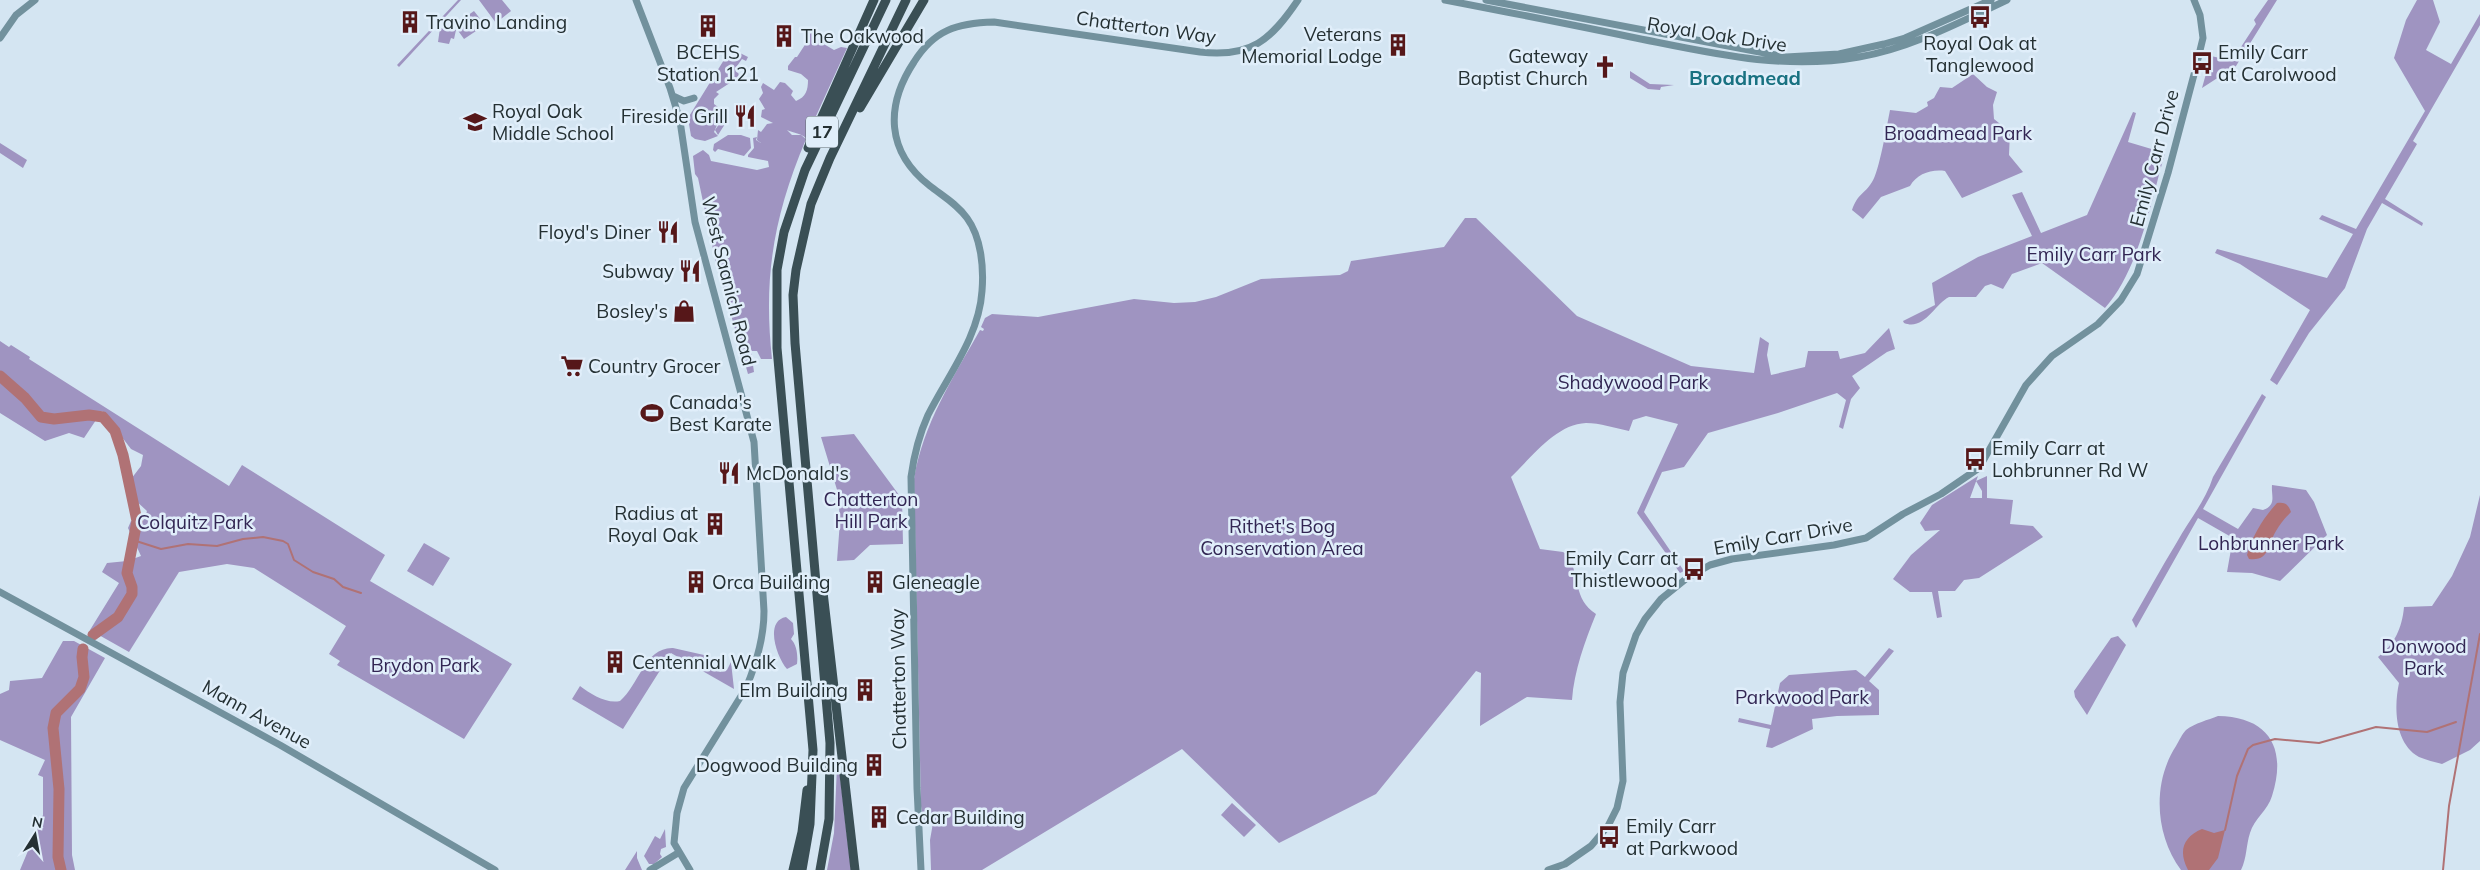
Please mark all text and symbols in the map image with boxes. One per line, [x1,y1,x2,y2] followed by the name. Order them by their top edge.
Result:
[1967,4,1993,30] bus stop icon: Royal Oak at Tanglewood
[1074,5,1218,49] street label: Chatterton Way
[397,9,423,35] building icon: Travino Landing
[426,10,567,34] place label: Travino Landing
[1645,11,1789,57] street label: Royal Oak Drive
[695,13,721,39] building icon: BCEHS Station 121
[1241,22,1382,68] place label: Veterans Memorial Lodge
[771,23,797,49] building icon: The Oakwood
[801,24,924,48] place label: The Oakwood
[1923,31,2037,77] place label: Royal Oak at Tanglewood
[1385,32,1411,58] building icon: Veterans Memorial Lodge
[657,40,759,86] place label: BCEHS Station 121
[2218,40,2337,86] place label: Emily Carr at Carolwood
[1458,44,1588,90] place label: Gateway Baptist Church
[2189,50,2215,76] bus stop icon: Emily Carr at Carolwood
[1592,54,1618,80] church icon: Gateway Baptist Church
[1689,65,1801,90] district label: Broadmead
[2124,87,2184,229] street label: Emily Carr Drive
[492,99,614,145] place label: Royal Oak Middle School
[732,103,758,129] restaurant icon: Fireside Grill
[621,104,728,128] place label: Fireside Grill
[462,109,488,135] school or university icon: Royal Oak Middle School
[806,116,838,148] road number: 17
[1884,121,2032,145] park label: Broadmead Park
[696,194,762,368] street label: West Saanich Road
[655,219,681,245] restaurant icon: Floyd's Diner
[538,220,651,244] place label: Floyd's Diner
[2027,242,2162,266] park label: Emily Carr Park
[677,258,703,284] restaurant icon: Subway
[602,259,674,283] place label: Subway
[671,298,697,324] shop icon: Bosley's
[596,299,668,323] place label: Bosley's
[559,353,585,379] supermarket icon: Country Grocer
[588,354,721,378] place label: Country Grocer
[1558,370,1708,394] park label: Shadywood Park
[669,390,772,436] place label: Canada's Best Karate
[639,400,665,426] sports icon: Canada's Best Karate
[1992,436,2148,482] place label: Emily Carr at Lohbrunner Rd W
[1962,446,1988,472] bus stop icon: Emily Carr at Lohbrunner Rd W
[716,460,742,486] restaurant icon: McDonald's
[746,461,849,485] place label: McDonald's
[824,487,918,533] park label: Chatterton Hill Park
[608,501,698,547] place label: Radius at Royal Oak
[137,510,253,534] park label: Colquitz Park
[702,511,728,537] building icon: Radius at Royal Oak
[1712,512,1854,560] street label: Emily Carr Drive
[1200,514,1364,560] park label: Rithet's Bog Conservation Area
[2198,531,2344,555] park label: Lohbrunner Park
[1565,546,1678,592] place label: Emily Carr at Thistlewood
[1681,556,1707,582] bus stop icon: Emily Carr at Thistlewood
[683,569,709,595] building icon: Orca Building
[862,569,888,595] building icon: Gleneagle
[712,570,831,594] place label: Orca Building
[892,570,980,594] place label: Gleneagle
[885,608,911,750] street label: Chatterton Way
[2381,634,2467,680] park label: Donwood Park
[602,649,628,675] building icon: Centennial Walk
[632,650,776,674] place label: Centennial Walk
[371,653,480,677] park label: Brydon Park
[198,674,316,754] street label: Mann Avenue
[852,677,878,703] building icon: Elm Building
[739,678,848,702] place label: Elm Building
[1735,685,1869,709] park label: Parkwood Park
[861,752,887,778] building icon: Dogwood Building
[696,753,858,777] place label: Dogwood Building
[866,804,892,830] building icon: Cedar Building
[896,805,1025,829] place label: Cedar Building
[10,810,60,860] north arrow
[31,812,44,832] text: N
[1626,814,1738,860] place label: Emily Carr at Parkwood
[1596,824,1622,850] bus stop icon: Emily Carr at Parkwood

